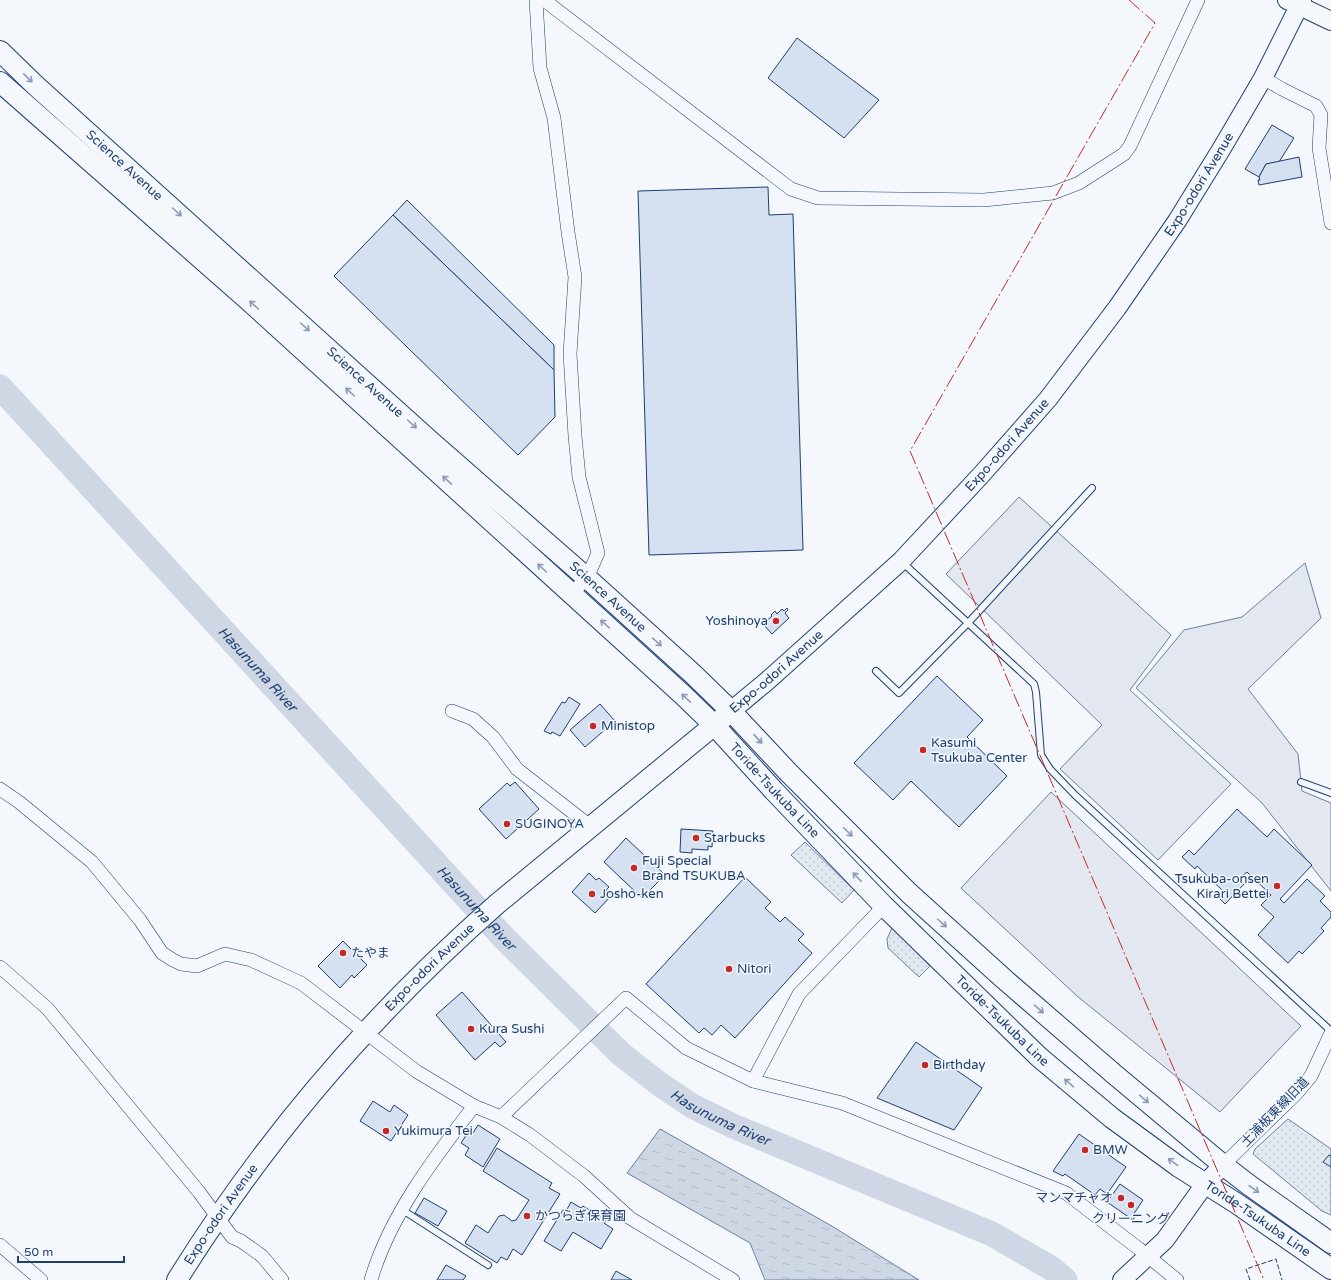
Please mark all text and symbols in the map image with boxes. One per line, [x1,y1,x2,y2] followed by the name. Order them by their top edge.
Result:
[23,74,33,83] one-way arrow
[83,127,166,204] street label: Science Avenue
[1161,130,1237,239] street label: Expo-odori Avenue
[172,207,182,217] one-way arrow
[249,300,259,310] one-way arrow
[300,322,310,332] one-way arrow
[323,344,407,421] street label: Science Avenue
[346,388,356,397] one-way arrow
[962,395,1053,495] street label: Expo-odori Avenue
[406,419,417,428] one-way arrow
[441,475,452,484] one-way arrow
[566,558,649,636] street label: Science Avenue
[537,563,547,572] one-way arrow
[705,613,768,629] place label: Yoshinoya
[771,616,781,626] marker: Yoshinoya
[600,620,610,629] one-way arrow
[215,623,302,716] water label: Hasunuma River
[726,627,826,717] street label: Expo-odori Avenue
[652,637,662,646] one-way arrow
[681,693,691,703] one-way arrow
[601,718,655,734] place label: Ministop
[588,721,598,731] marker: Ministop
[753,734,762,744] one-way arrow
[931,735,1027,766] place label: Kasumi Tsukuba Center
[726,740,823,841] street label: Toride-Tsukuba Line
[918,745,928,755] marker: Kasumi Tsukuba Center
[515,816,585,832] place label: SUGINOYA
[502,819,512,829] marker: SUGINOYA
[843,828,853,837] one-way arrow
[704,830,765,846] place label: Starbucks
[691,833,701,843] marker: Starbucks
[642,853,746,884] place label: Fuji Special Brand TSUKUBA
[433,862,521,955] water label: Hasunuma River
[629,863,639,873] marker: Fuji Special Brand TSUKUBA
[1175,871,1269,902] place label: Tsukuba-onsen Kirari Bettei
[853,873,862,883] one-way arrow
[1272,881,1282,891] marker: Tsukuba-onsen Kirari Bettei
[600,886,664,902] place label: Josho-ken
[587,889,597,899] marker: Josho-ken
[937,918,947,927] one-way arrow
[382,920,478,1015] street label: Expo-odori Avenue
[351,945,390,961] place label: たやま
[338,948,348,958] marker: たやま
[737,961,772,977] place label: Nitori
[724,964,734,974] marker: Nitori
[952,972,1052,1070] street label: Toride-Tsukuba Line
[1034,1004,1044,1014] one-way arrow
[479,1021,545,1037] place label: Kura Sushi
[466,1024,476,1034] marker: Kura Sushi
[933,1057,985,1073] place label: Birthday
[920,1060,930,1070] marker: Birthday
[1238,1074,1312,1150] street label: 土浦板東線旧道
[1065,1079,1075,1088] one-way arrow
[667,1085,774,1150] water label: Hasunuma River
[1138,1094,1149,1103] one-way arrow
[394,1123,473,1139] place label: Yukimura Tei
[381,1126,391,1136] marker: Yukimura Tei
[1093,1142,1128,1158] place label: BMW
[1080,1145,1090,1155] marker: BMW
[1167,1158,1178,1166] one-way arrow
[181,1161,261,1268] street label: Expo-odori Avenue
[1202,1177,1314,1260] street label: Toride-Tsukuba Line
[1248,1185,1259,1193] one-way arrow
[1035,1190,1113,1206] place label: マンマチャオ
[1116,1193,1126,1203] marker: マンマチャオ
[1126,1200,1136,1210] marker: クリーニング
[535,1208,626,1224] place label: かつらぎ保育園
[522,1211,532,1221] marker: かつらぎ保育園
[1092,1211,1170,1227] place label: クリーニング
[18,1238,124,1264] scale bar
[24,1245,53,1259] text: 50 m

